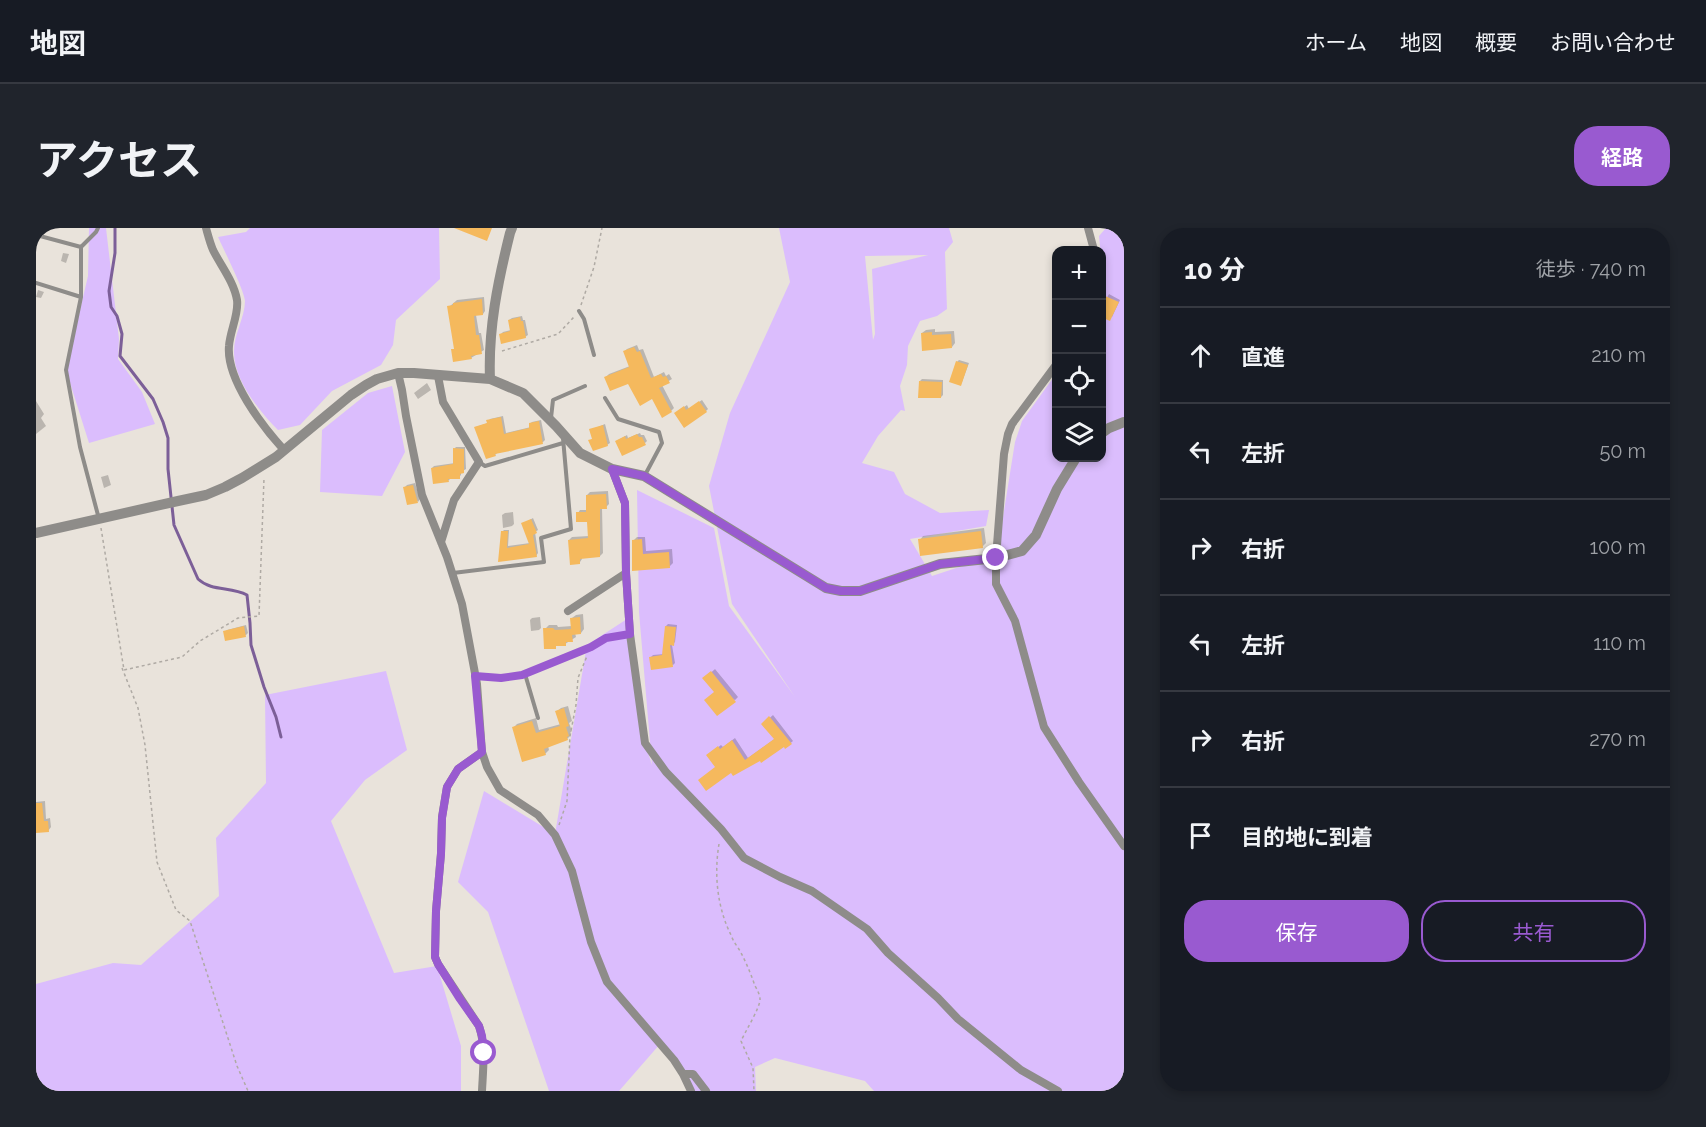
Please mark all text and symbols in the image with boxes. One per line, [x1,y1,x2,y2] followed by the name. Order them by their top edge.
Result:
[30,27,86,60] text: 地図
[1305,30,1367,55] text: ホーム
[1400,30,1442,55] text: 地図
[1475,30,1517,55] text: 概要
[1550,30,1676,55] text: お問い合わせ
[1574,126,1670,186] button: 経路
[36,136,202,185] text: アクセス
[1052,246,1106,462] map controls
[1052,246,1106,300] button: +
[1184,255,1245,285] text: 10 分
[1536,257,1646,281] text: 徒歩 · 740 m
[1052,300,1106,354] button: −
[1184,339,1217,372] icon: ahead
[1591,343,1646,367] text: 210 m
[1241,344,1285,370] text: 直進
[1052,354,1106,408] button: locate
[1052,408,1106,462] button: layers
[1184,435,1217,468] icon: left
[1599,439,1646,463] text: 50 m
[1241,440,1285,466] text: 左折
[1184,531,1217,564] icon: right
[1589,535,1646,559] text: 100 m
[1241,536,1285,562] text: 右折
[982,544,1008,570] route end
[1184,627,1217,660] icon: left
[1593,631,1646,655] text: 110 m
[1241,632,1285,658] text: 左折
[1184,723,1217,756] icon: right
[1589,727,1646,751] text: 270 m
[1241,728,1285,754] text: 右折
[1184,819,1217,852] icon: arrive
[1241,824,1373,850] text: 目的地に到着
[1184,900,1409,962] button: 保存
[1421,900,1646,962] button: 共有
[470,1039,496,1065] route start

